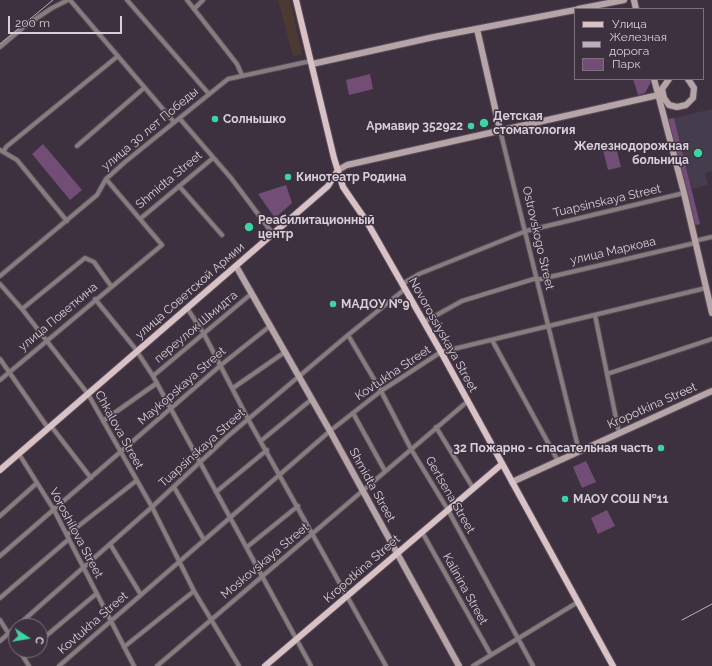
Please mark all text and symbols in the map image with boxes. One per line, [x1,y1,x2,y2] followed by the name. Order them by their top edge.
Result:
[10,8,124,34] scale bar
[574,8,704,80] legend
[15,16,50,30] text: 200 m
[612,17,647,31] text: Улица
[609,30,667,58] text: Железная дорога
[612,57,641,71] text: Парк
[99,84,201,174] street label: улица 30 лет Победы
[493,109,575,137] place label: Детская стоматология
[223,112,286,126] place label: Солнышко
[210,114,220,124] marker: Солнышко
[478,117,490,129] marker: Детская стоматология
[366,119,463,133] place label: Армавир 352922
[466,121,476,131] marker: Армавир 352922
[574,139,689,167] place label: Железнодорожная больница
[692,147,704,159] marker: Железнодорожная больница
[133,148,205,212] street label: Shmidta Street
[296,170,406,184] place label: Кинотеатр Родина
[283,172,293,182] marker: Кинотеатр Родина
[552,182,662,220] street label: Tuapsinskaya Street
[519,185,557,291] street label: Ostrovskogo Street
[258,213,375,241] place label: Реабилитационный центр
[243,221,255,233] marker: Реабилитационный центр
[569,234,657,268] street label: улица Маркова
[133,240,247,342] street label: улица Советской Армии
[405,275,481,395] street label: Novorossiyskaya Street
[16,280,100,354] street label: улица Поветкина
[152,288,240,366] street label: переулок Шмидта
[341,297,409,311] place label: МАДОУ №9
[328,299,338,309] marker: МАДОУ №9
[352,342,434,404] street label: Kovtukha Street
[135,344,229,428] street label: Maykopskaya Street
[605,380,699,432] street label: Kropotkina Street
[92,388,146,472] street label: Chkalova Street
[156,406,248,490] street label: Tuapsinskaya Street
[453,441,653,455] place label: 32 Пожарно - спасательная часть
[656,443,666,453] marker: 32 Пожарно - спасательная часть
[346,446,398,524] street label: Shmidta Street
[422,454,478,536] street label: Gertsena Street
[46,485,106,581] street label: Voroshilova Street
[573,492,668,506] place label: МАОУ СОШ №11
[560,494,570,504] marker: МАОУ СОШ №11
[218,520,312,602] street label: Moskovskaya Street
[321,532,403,606] street label: Kropotkina Street
[439,551,491,627] street label: Kalinina Street
[55,589,131,657] street label: Kovtukha Street
[8,618,48,658] north arrow
[32,635,46,645] text: С

